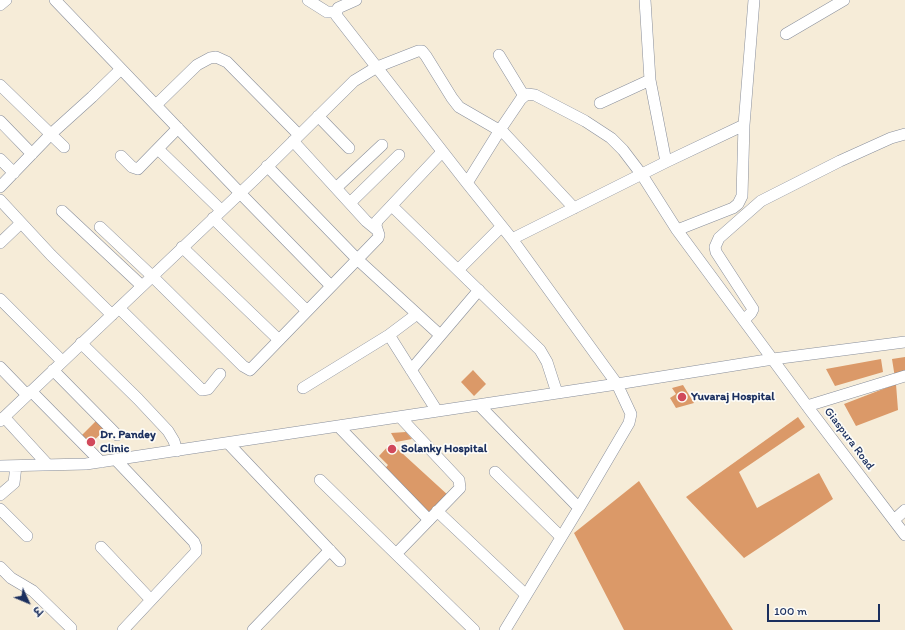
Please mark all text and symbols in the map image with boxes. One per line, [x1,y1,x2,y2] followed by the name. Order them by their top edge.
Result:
[691,390,775,404] place label: Yuvaraj Hospital
[676,391,688,403] marker: Yuvaraj Hospital
[821,405,877,473] street label: Giaspura Road
[100,428,156,456] place label: Dr. Pandey Clinic
[85,436,97,448] marker: Dr. Pandey Clinic
[401,442,487,456] place label: Solanky Hospital
[386,443,398,455] marker: Solanky Hospital
[8,582,48,622] north arrow
[769,596,882,622] scale bar
[30,604,44,618] text: उ
[774,604,807,618] text: 100 m

